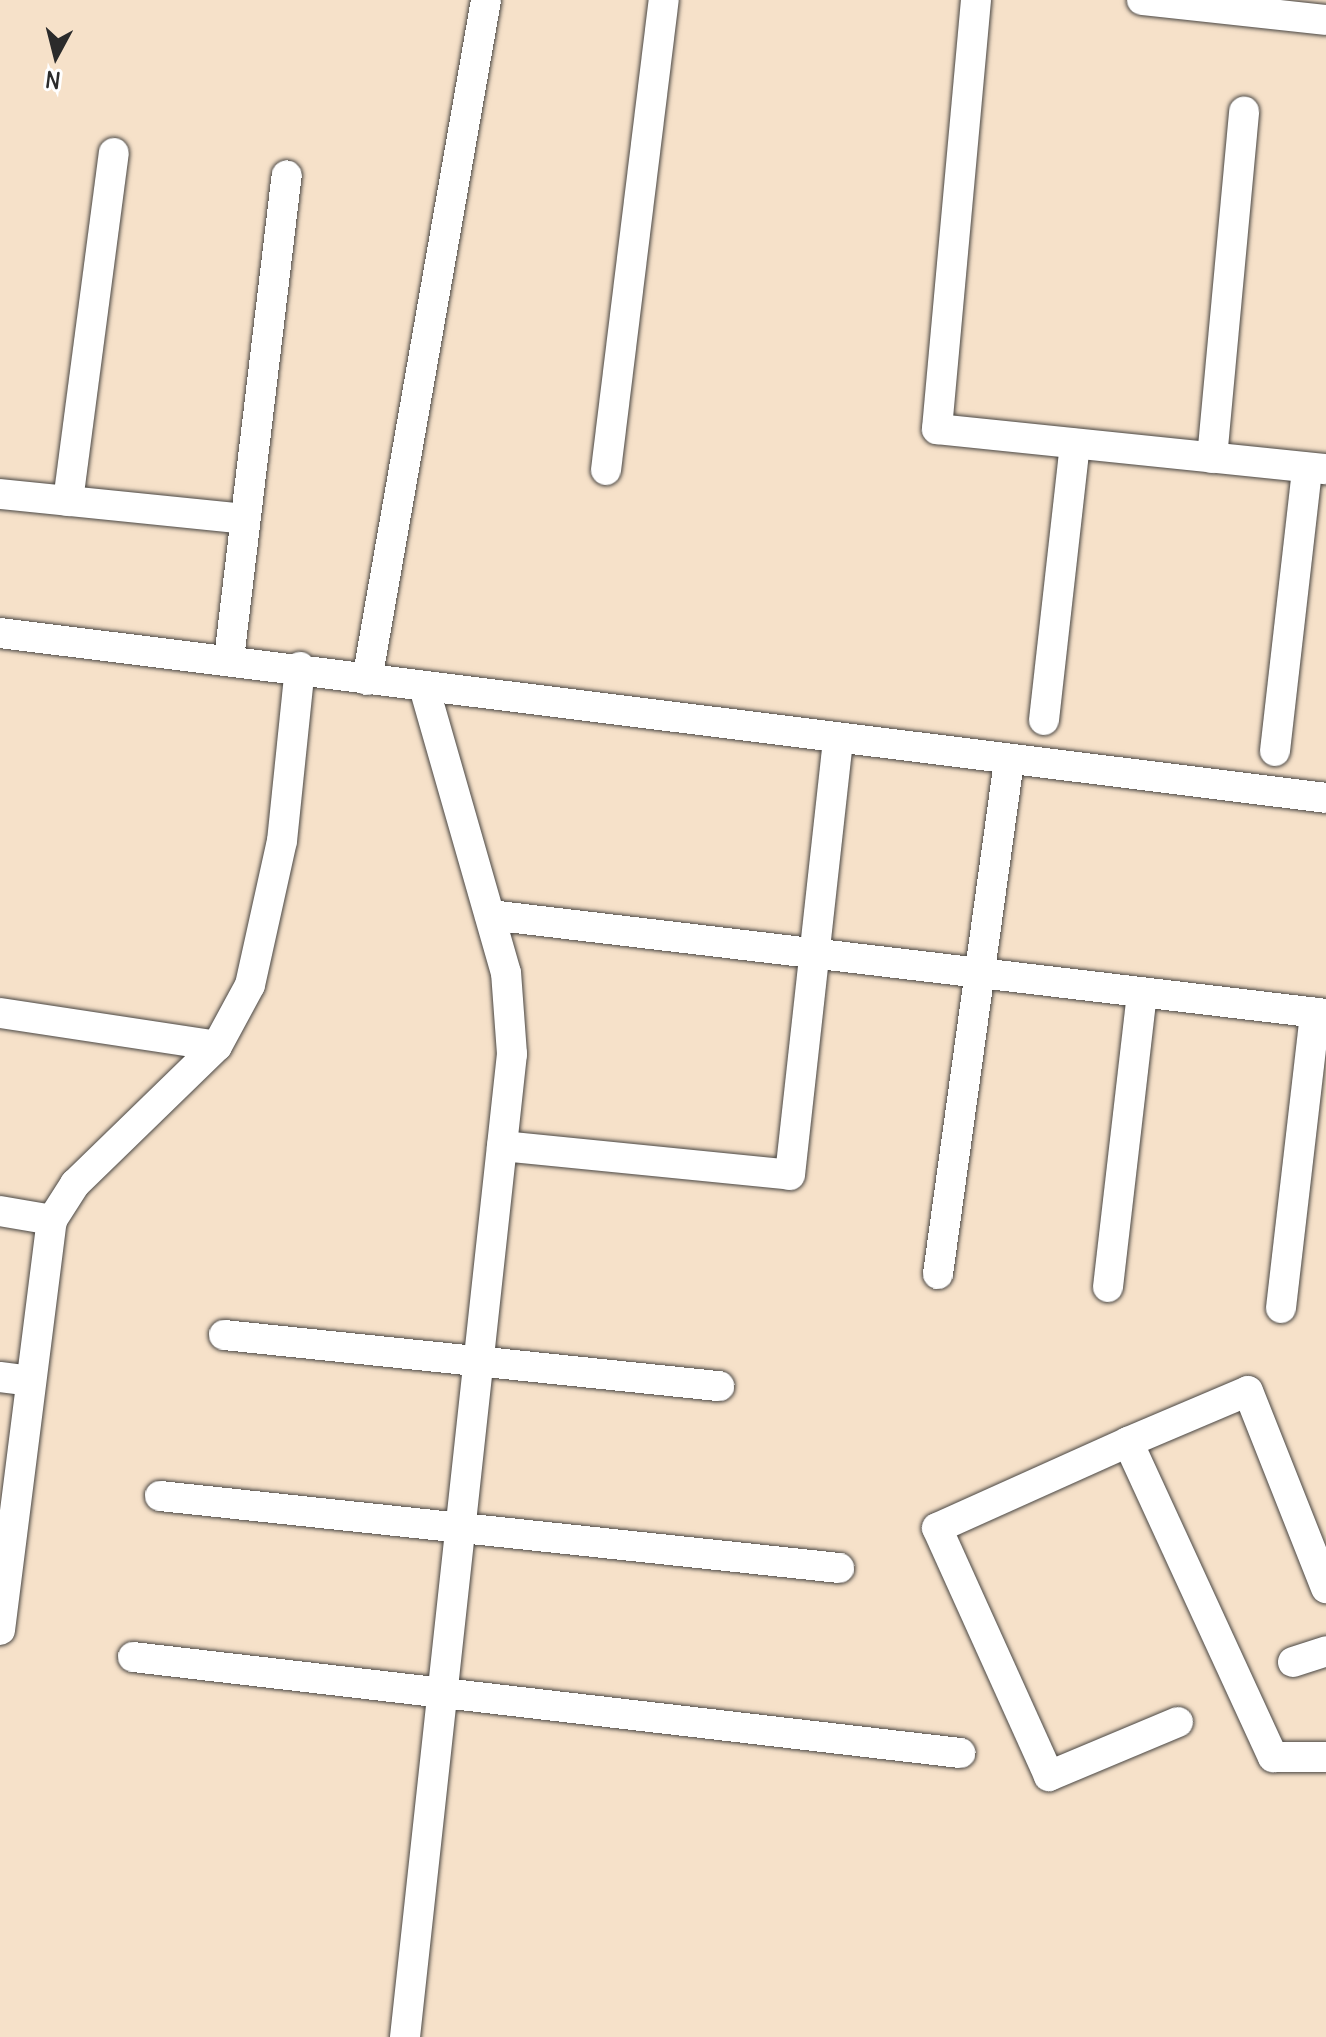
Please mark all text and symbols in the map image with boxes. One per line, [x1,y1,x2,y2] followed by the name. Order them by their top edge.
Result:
[16,16,96,96] north arrow
[44,65,62,95] text: N

